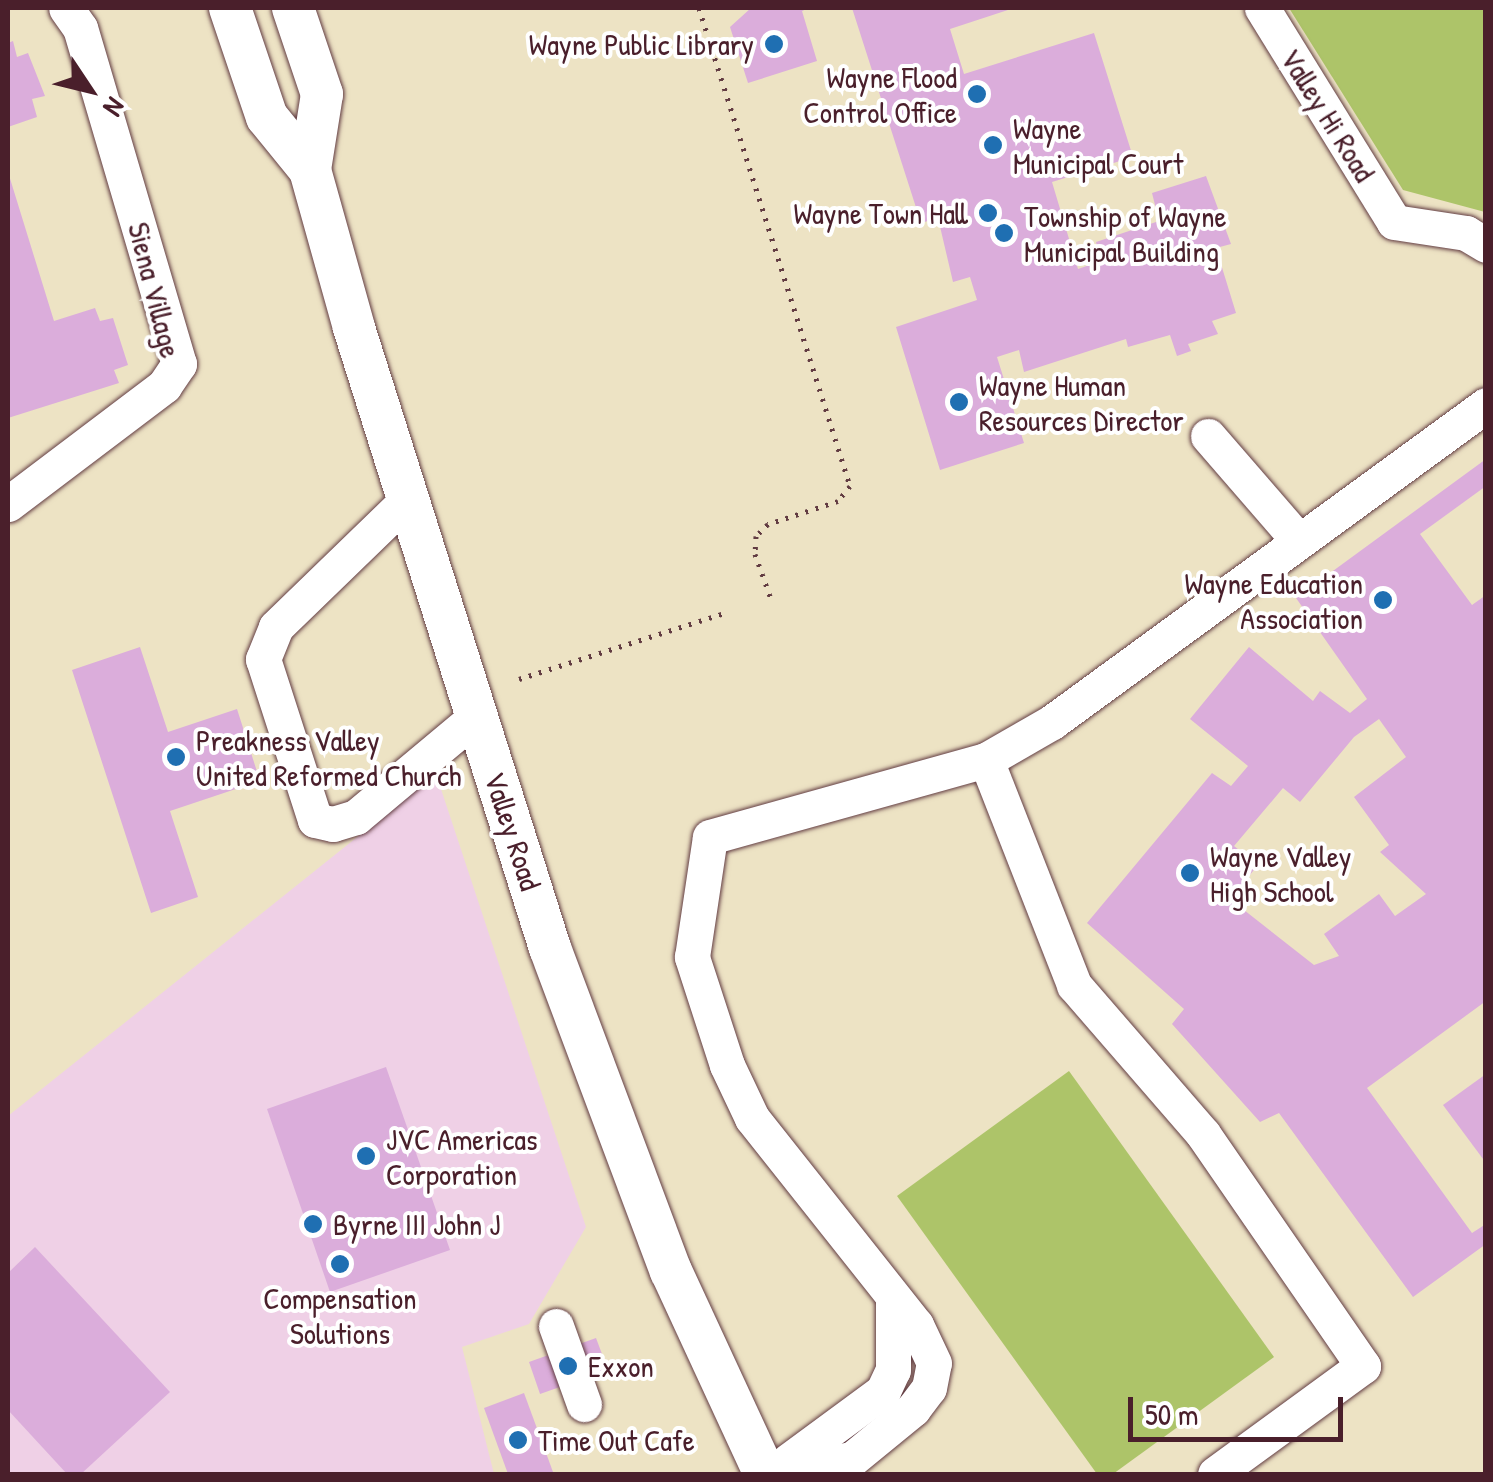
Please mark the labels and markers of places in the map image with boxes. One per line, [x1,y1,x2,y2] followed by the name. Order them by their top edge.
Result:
[529,26,754,62] place label: Wayne Public Library
[763,33,785,55] marker: Wayne Public Library
[803,59,957,130] place label: Wayne Flood Control Office
[966,83,988,105] marker: Wayne Flood Control Office
[1013,110,1183,180] place label: Wayne Municipal Court
[982,134,1004,156] marker: Wayne Municipal Court
[793,195,968,231] place label: Wayne Town Hall
[1024,198,1226,268] place label: Township of Wayne Municipal Building
[977,202,999,224] marker: Wayne Town Hall
[993,222,1015,244] marker: Township of Wayne Municipal Building
[979,367,1184,438] place label: Wayne Human Resources Director
[948,391,970,413] marker: Wayne Human Resources Director
[1185,565,1363,636] place label: Wayne Education Association
[1372,589,1394,611] marker: Wayne Education Association
[196,722,461,792] place label: Preakness Valley United Reformed Church
[165,746,187,768] marker: Preakness Valley United Reformed Church
[1210,838,1352,908] place label: Wayne Valley High School
[1179,862,1201,884] marker: Wayne Valley High School
[386,1121,537,1192] place label: JVC Americas Corporation
[355,1145,377,1167] marker: JVC Americas Corporation
[333,1206,500,1242] place label: Byrne III John J
[302,1213,324,1235] marker: Byrne III John J
[329,1253,351,1275] marker: Compensation Solutions
[263,1280,417,1350] place label: Compensation Solutions
[588,1348,654,1384] place label: Exxon
[557,1355,579,1377] marker: Exxon
[538,1422,695,1458] place label: Time Out Cafe
[507,1429,529,1451] marker: Time Out Cafe

